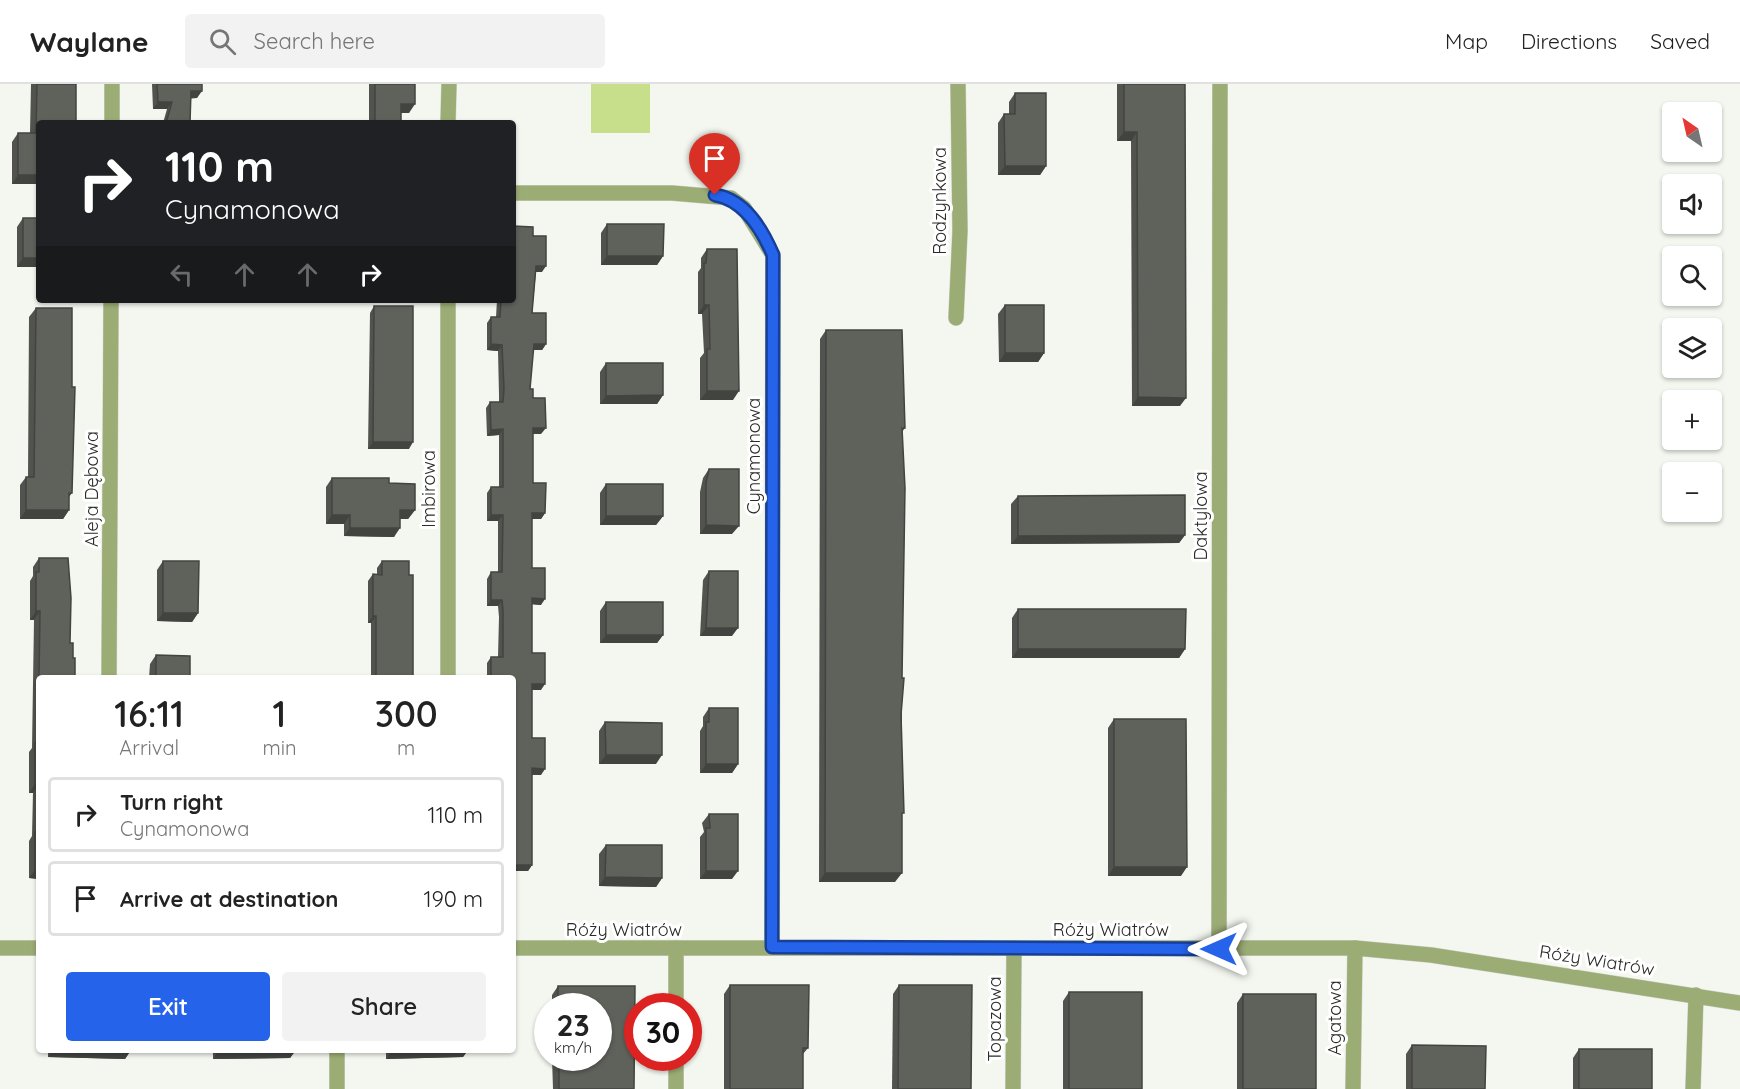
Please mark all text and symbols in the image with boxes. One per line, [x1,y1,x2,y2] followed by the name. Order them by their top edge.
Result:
[185,14,605,68] search box
[30,24,149,59] text: Waylane
[206,25,239,58] icon: search
[254,27,375,55] text: Search here
[1445,28,1488,54] text: Map
[1521,28,1617,54] text: Directions
[1650,28,1710,54] text: Saved
[1662,102,1722,162] north arrow
[1662,102,1722,522] map controls
[689,133,740,195] pin
[165,140,274,193] text: 110 m
[698,142,731,175] icon: arrive
[66,144,144,222] icon: right
[928,147,951,255] street label: Rodzynkowa
[1662,174,1722,234] button: sound
[165,192,340,226] text: Cynamonowa
[1662,246,1722,306] button: search
[165,258,198,291] icon: left
[228,258,261,291] icon: ahead
[291,258,324,291] icon: ahead
[354,258,387,291] icon: right
[1662,318,1722,378] button: layers
[1662,390,1722,450] button: +
[742,398,765,514] street label: Cynamonowa
[80,431,103,547] street label: Aleja Dębowa
[417,450,440,528] street label: Imbirowa
[1662,462,1722,522] button: −
[1189,471,1212,561] street label: Daktylowa
[114,691,184,736] text: 16:11
[273,691,286,736] text: 1
[375,691,438,736] text: 300
[119,735,179,760] text: Arrival
[262,735,296,760] text: min
[397,735,415,760] text: m
[120,788,224,816] text: Turn right
[69,798,102,831] icon: right
[428,801,483,829] text: 110 m
[120,816,249,841] text: Cynamonowa
[69,882,102,915] icon: arrive
[120,885,338,913] text: Arrive at destination
[423,885,483,913] text: 190 m
[1187,917,1251,981] position arrow
[566,918,682,941] street label: Róży Wiatrów
[1053,918,1169,941] street label: Róży Wiatrów
[1538,940,1656,980] street label: Róży Wiatrów
[66,972,270,1041] button: Exit
[282,972,486,1041] button: Share
[983,976,1006,1062] street label: Topazowa
[1323,980,1346,1056] street label: Agatowa
[624,993,702,1071] speed limit sign: 30
[556,1006,590,1044] text: 23
[554,1038,592,1057] text: km/h

